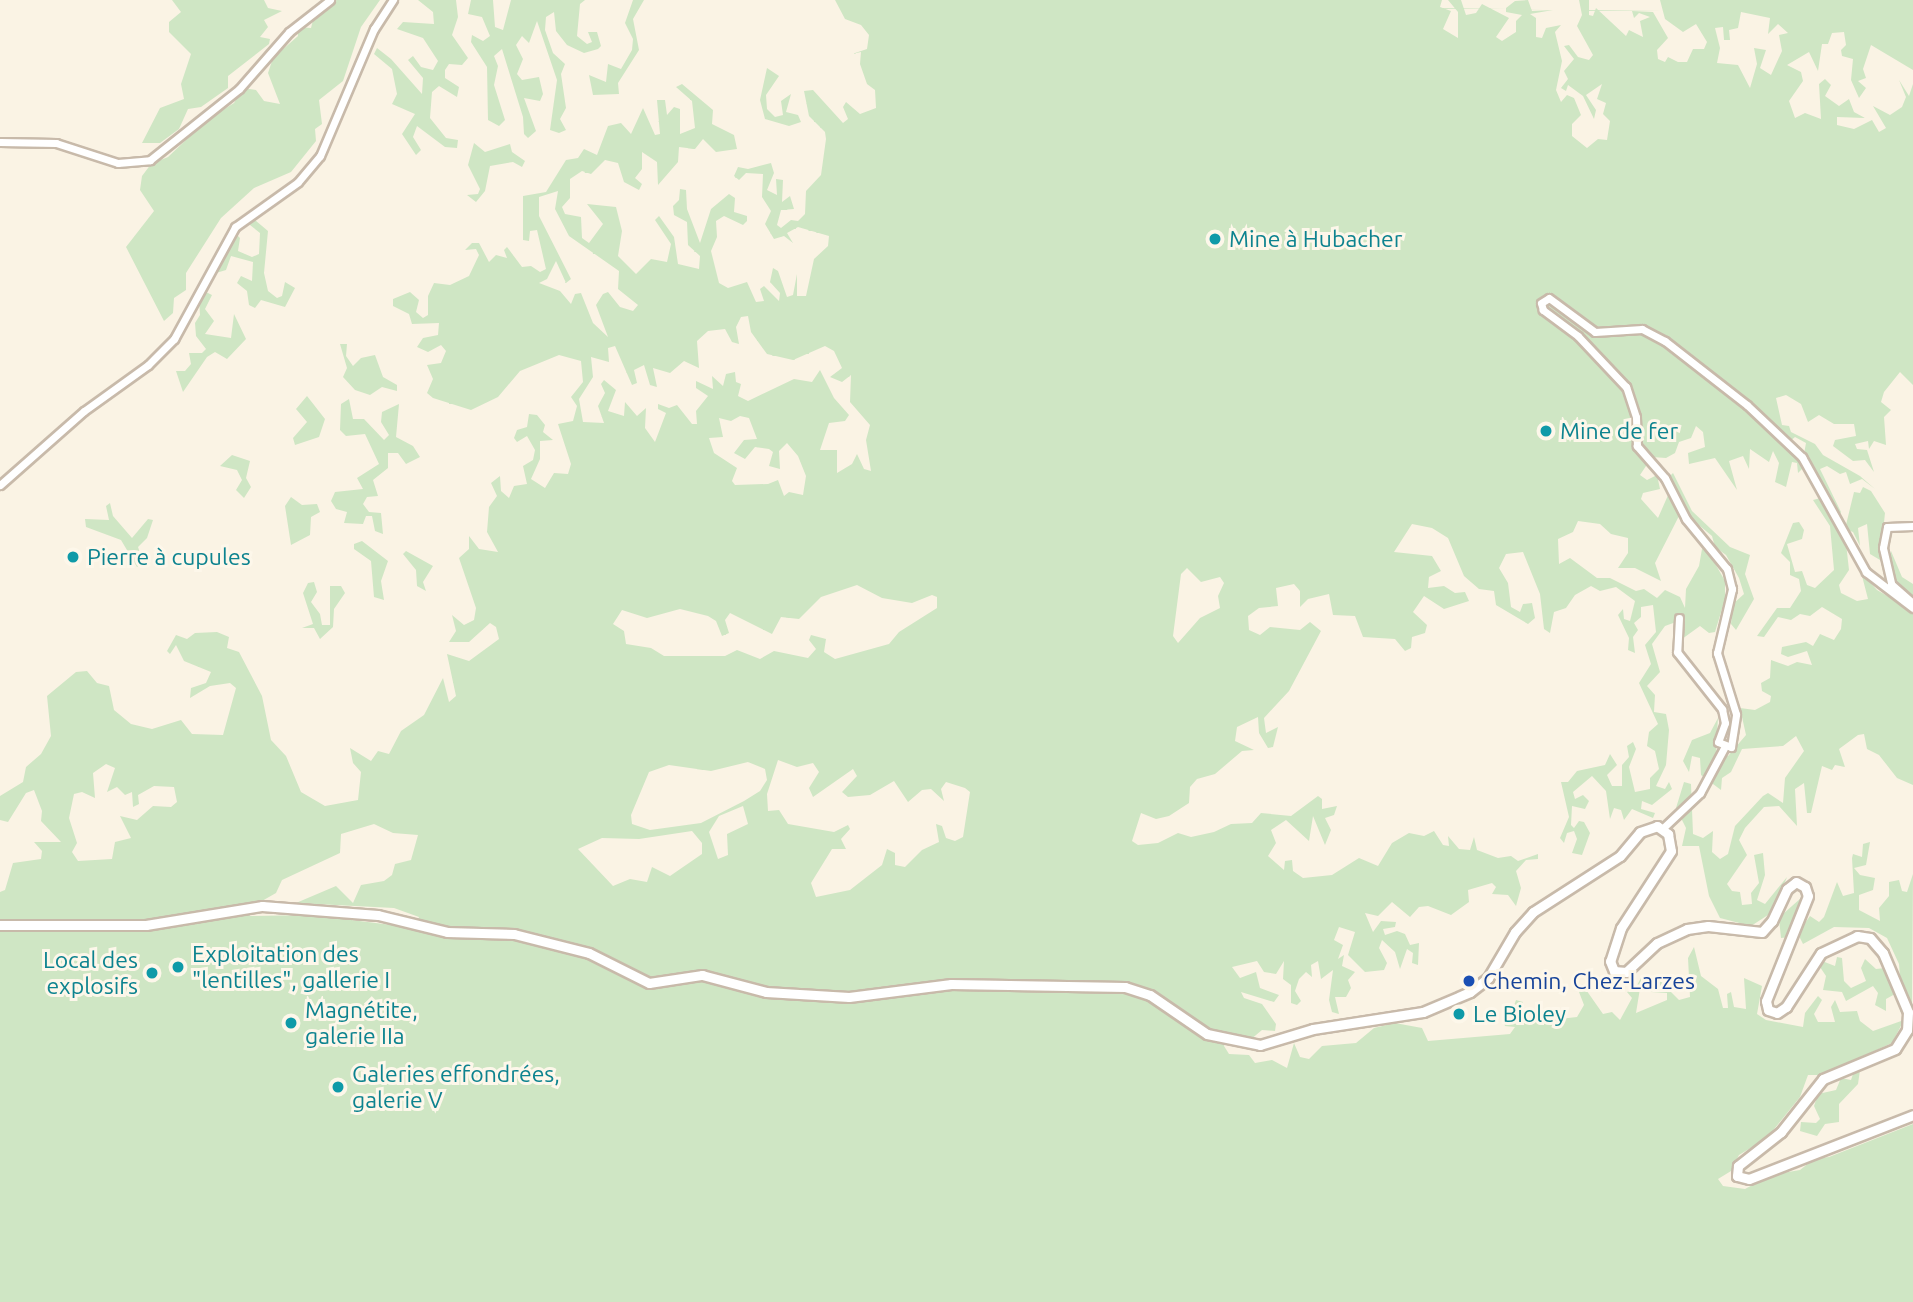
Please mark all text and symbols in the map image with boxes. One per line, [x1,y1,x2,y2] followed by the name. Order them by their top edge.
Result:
[1229,225,1402,253] place label: Mine à Hubacher
[1207,231,1223,247] marker: Mine à Hubacher
[1560,417,1678,445] place label: Mine de fer
[1538,423,1554,439] marker: Mine de fer
[87,543,251,571] place label: Pierre à cupules
[65,549,81,565] marker: Pierre à cupules
[192,940,390,994] place label: Exploitation des "lentilles", gallerie I
[43,946,138,1000] place label: Local des explosifs
[170,959,186,975] marker: Exploitation des "lentilles", gallerie I
[144,965,160,981] marker: Local des explosifs
[1483,967,1695,995] place label: Chemin, Chez-Larzes
[1461,973,1477,989] marker: Chemin, Chez-Larzes
[305,996,418,1050] place label: Magnétite, galerie IIa
[1473,1000,1566,1028] place label: Le Bioley
[1451,1006,1467,1022] marker: Le Bioley
[283,1015,299,1031] marker: Magnétite, galerie IIa
[352,1060,560,1114] place label: Galeries effondrées, galerie V
[330,1079,346,1095] marker: Galeries effondrées, galerie V

